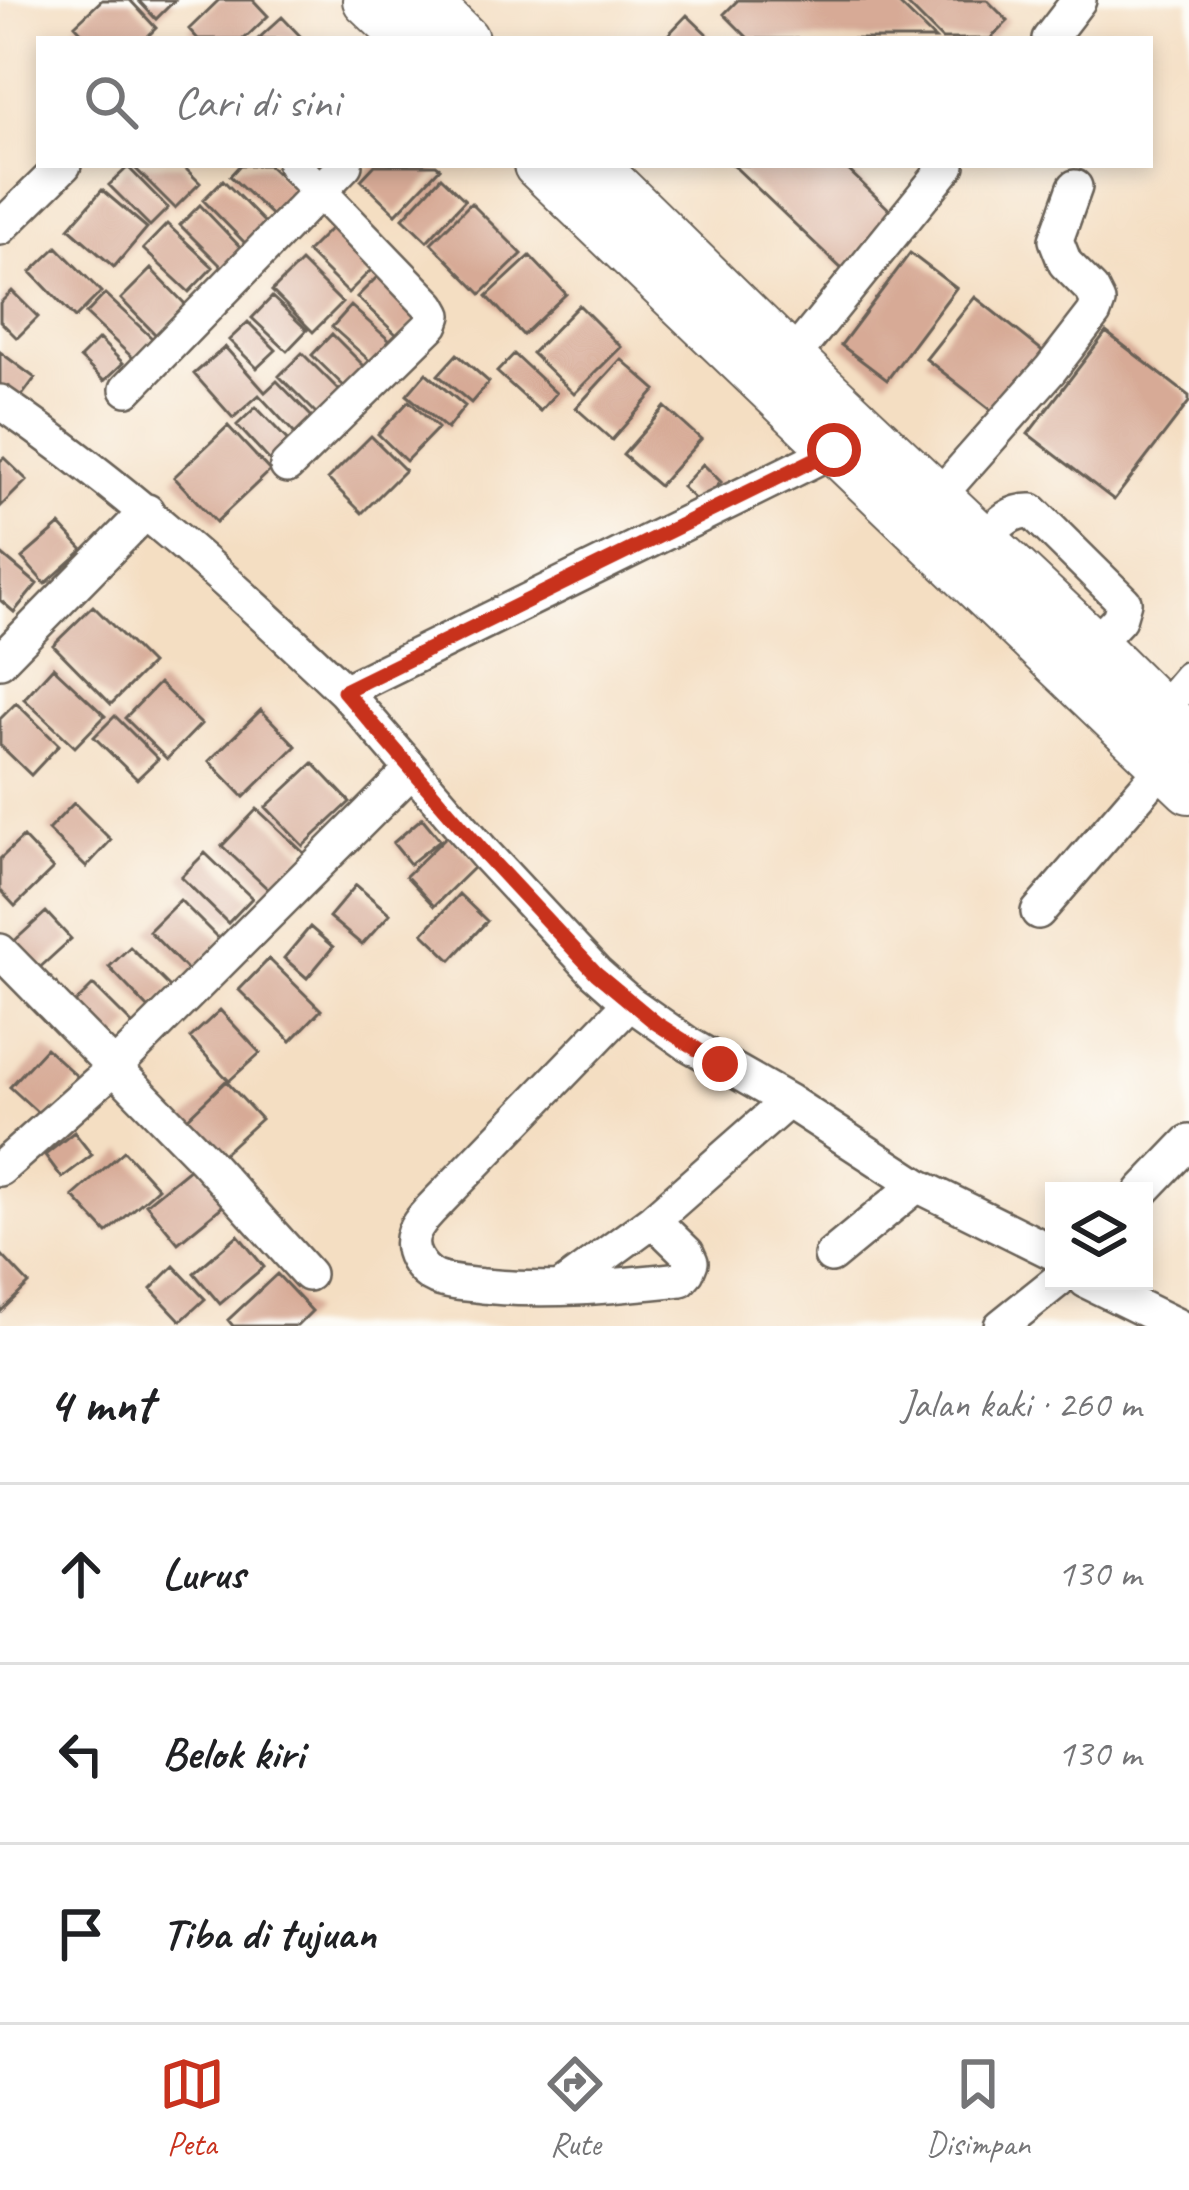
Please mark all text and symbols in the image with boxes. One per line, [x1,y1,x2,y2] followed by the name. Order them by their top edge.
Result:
[36,36,1153,168] search box
[78,69,144,135] icon: search
[174,74,340,131] text: Cari di sini
[807,423,861,477] route start
[693,1037,747,1091] route end
[1045,1182,1153,1290] map controls
[1045,1182,1153,1290] button: layers
[48,1372,153,1436] text: 4 mnt
[901,1380,1141,1429] text: Jalan kaki · 260 m
[48,1541,114,1607] icon: ahead
[162,1545,245,1602] text: Lurus
[1057,1549,1141,1598] text: 130 m
[48,1721,114,1787] icon: left
[162,1725,304,1782] text: Belok kiri
[1057,1729,1141,1778] text: 130 m
[48,1901,114,1967] icon: arrive
[162,1905,376,1962] text: Tiba di tujuan
[159,2051,225,2165] tab: Peta
[542,2051,608,2165] tab: Rute
[926,2051,1030,2165] tab: Disimpan

